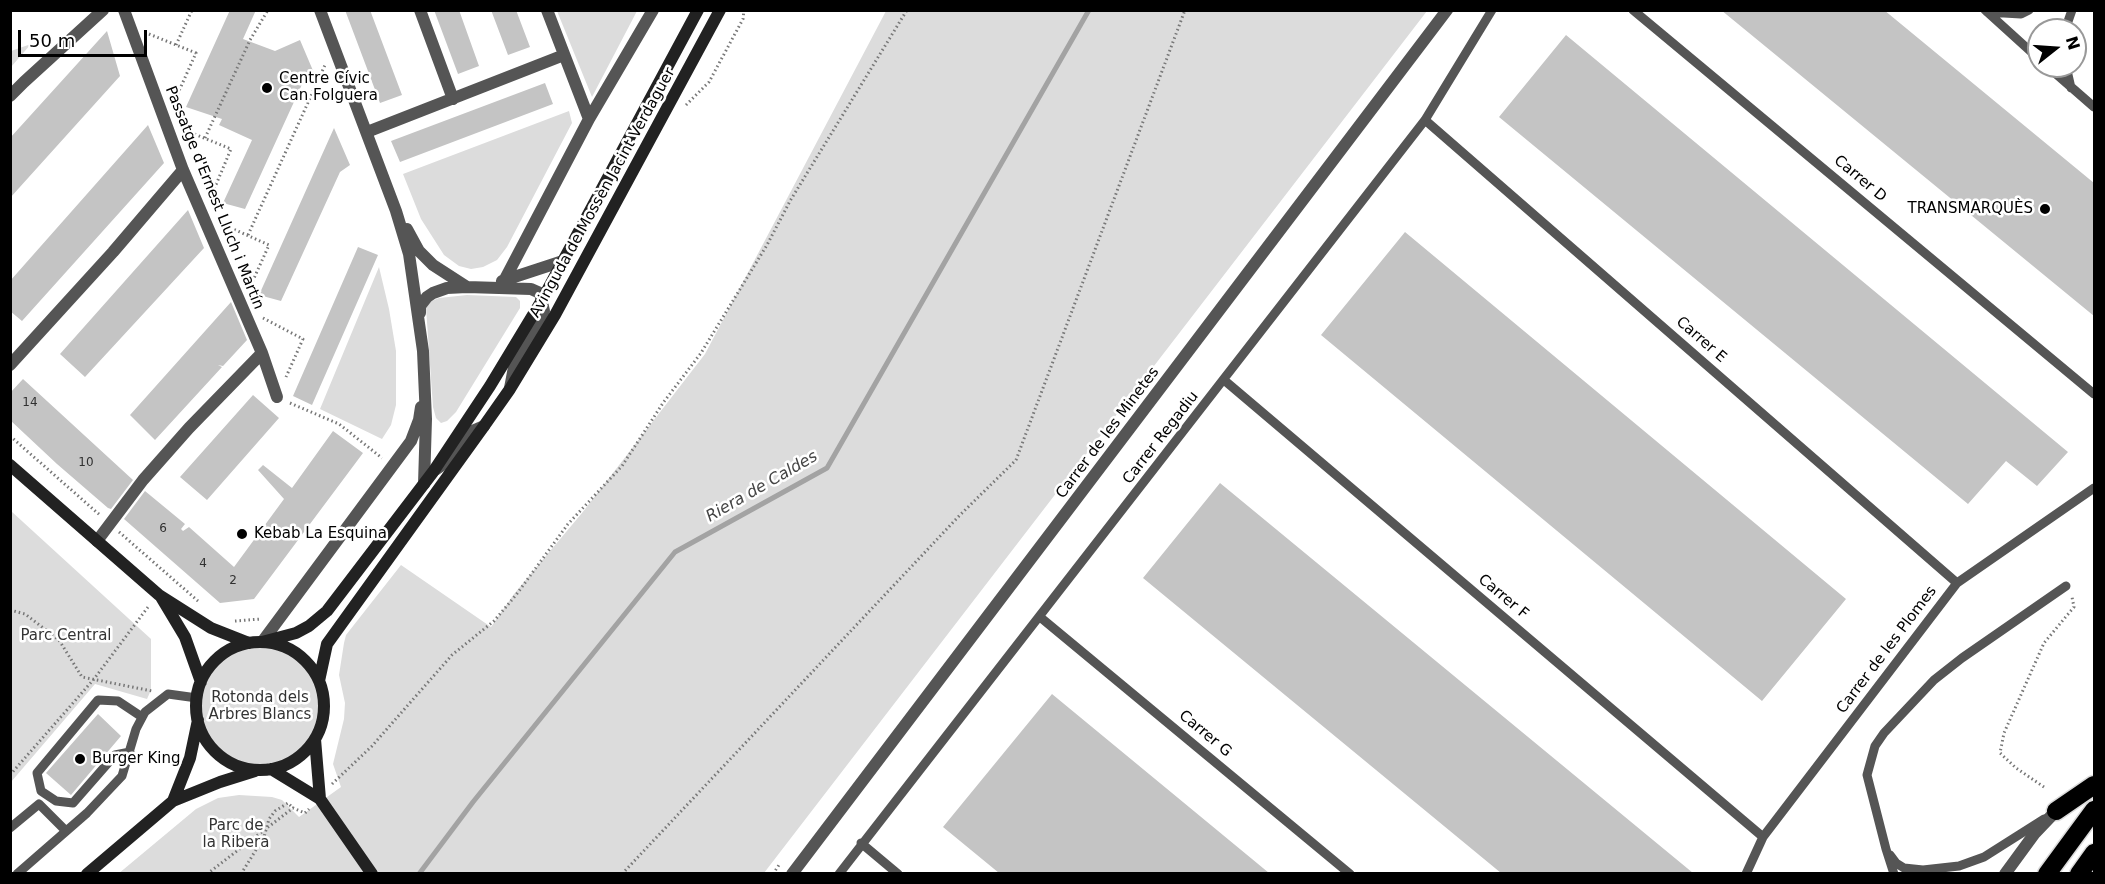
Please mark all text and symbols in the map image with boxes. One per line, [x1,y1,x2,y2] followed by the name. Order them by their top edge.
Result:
[21,18,150,56] scale bar
[2027,18,2087,78] north arrow
[29,30,75,51] text: 50 m
[2062,34,2084,52] text: N
[527,65,679,321] street label: Avinguda de Mossèn Jacint Verdaguer
[279,70,378,105] place label: Centre Cívic Can Folguera
[260,81,274,95] marker: Centre Cívic Can Folguera
[161,84,267,312] street label: Passatge d'Ernest Lluch i Martín
[1830,152,1890,206] street label: Carrer D
[1908,200,2033,218] place label: TRANSMARQUÈS
[2038,202,2052,216] marker: TRANSMARQUÈS
[1672,313,1730,367] street label: Carrer E
[1053,364,1163,502] street label: Carrer de les Minetes
[1119,388,1203,488] street label: Carrer Regadiu
[22,396,38,410] house number: 14
[703,447,821,527] water label: Riera de Caldes
[78,456,94,470] house number: 10
[159,522,167,536] house number: 6
[254,525,387,543] place label: Kebab La Esquina
[235,527,249,541] marker: Kebab La Esquina
[199,557,207,571] house number: 4
[1474,571,1532,623] street label: Carrer F
[229,574,237,588] house number: 2
[1833,583,1941,717] street label: Carrer de les Plomes
[20,627,112,645] park label: Parc Central
[209,689,311,724] park label: Rotonda dels Arbres Blancs
[1175,707,1235,761] street label: Carrer G
[92,750,180,768] place label: Burger King
[73,752,87,766] marker: Burger King
[203,817,269,852] park label: Parc de la Ribera

